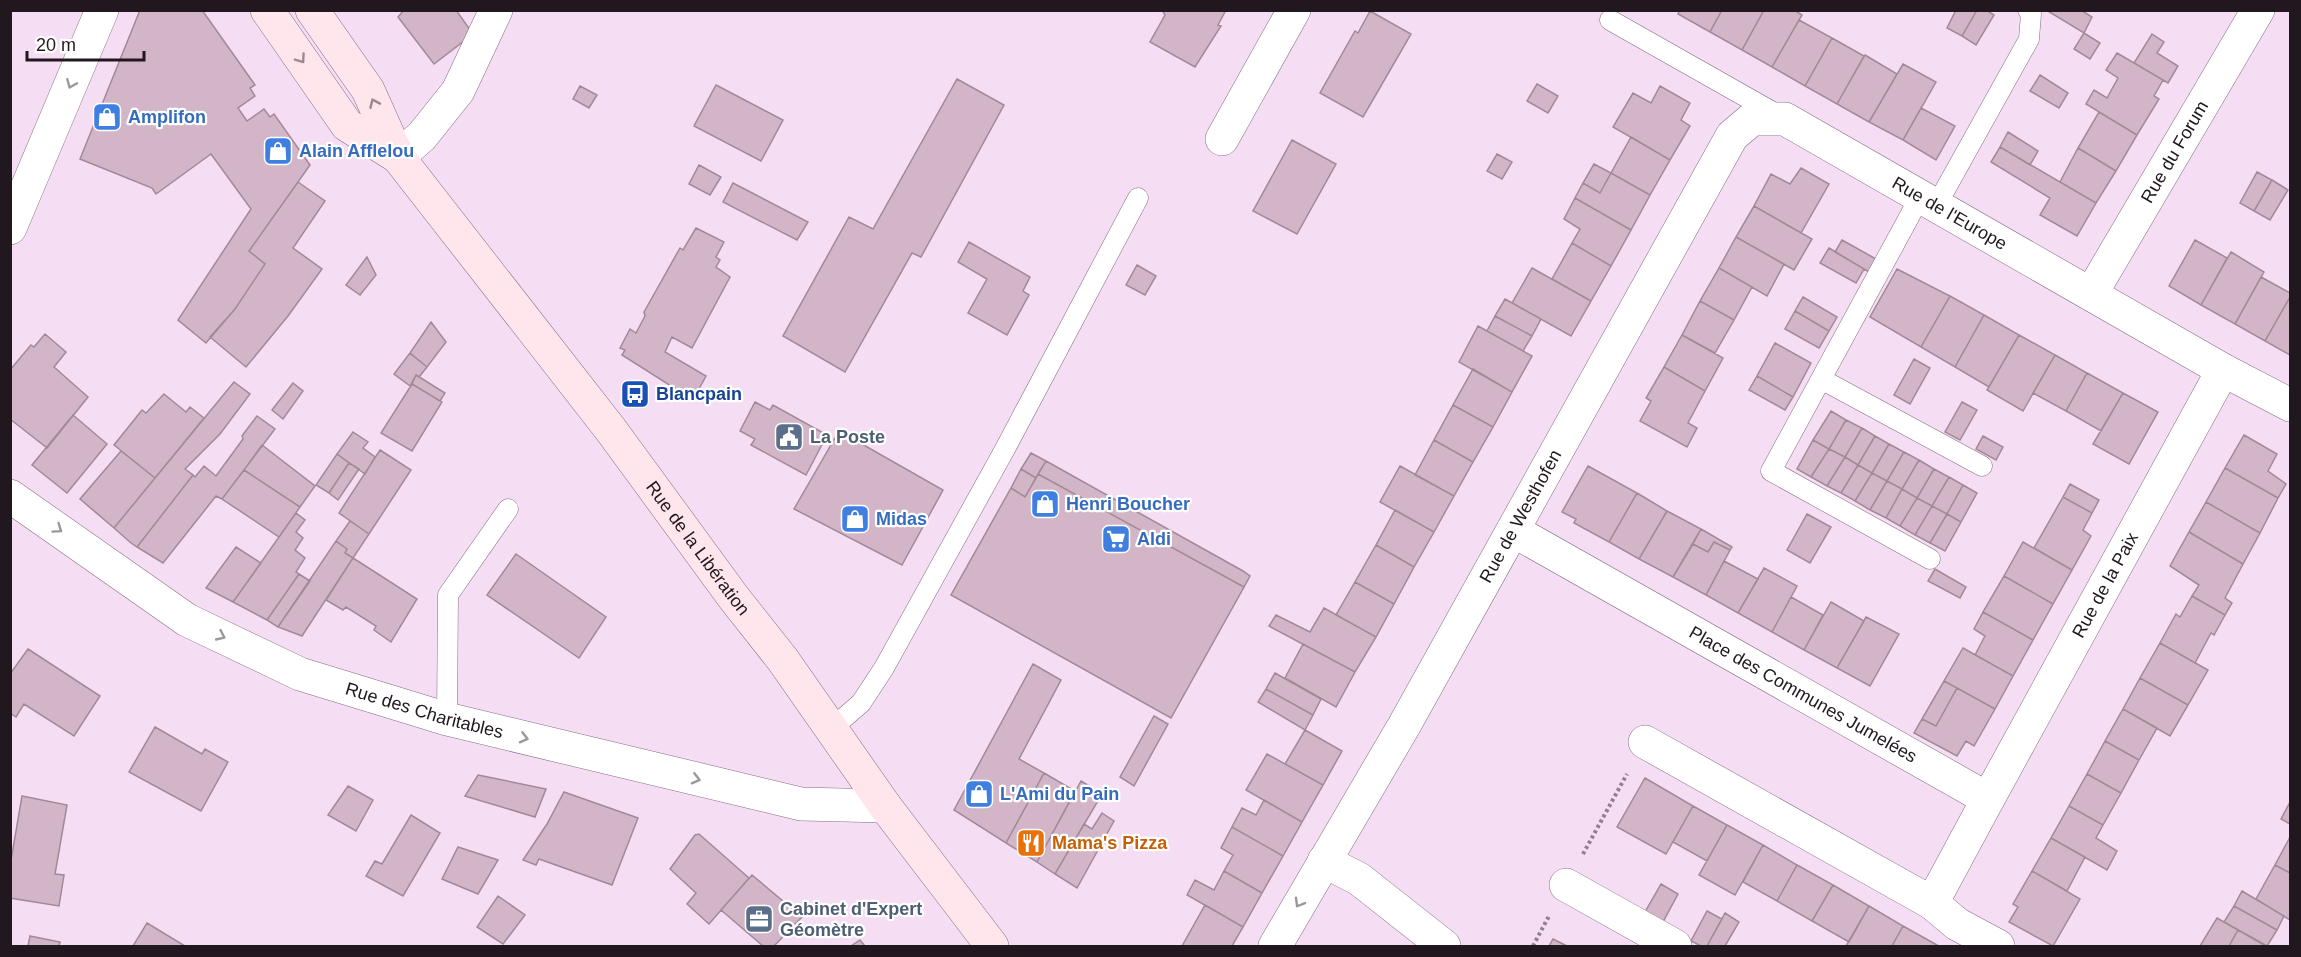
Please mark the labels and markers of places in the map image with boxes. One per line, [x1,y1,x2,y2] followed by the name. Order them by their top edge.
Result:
[91,101,123,133] shop icon: Amplifon
[128,107,206,127] place label: Amplifon
[262,135,294,167] shop icon: Alain Afflelou
[299,141,414,161] place label: Alain Afflelou
[619,378,651,410] bus stop icon: Blancpain
[656,384,742,404] place label: Blancpain
[773,421,805,453] public building icon: La Poste
[810,427,885,447] place label: La Poste
[1029,488,1061,520] shop icon: Henri Boucher
[1066,494,1190,514] place label: Henri Boucher
[839,503,871,535] shop icon: Midas
[876,509,927,529] place label: Midas
[1100,523,1132,555] supermarket icon: Aldi
[1137,529,1171,549] place label: Aldi
[963,778,995,810] shop icon: L'Ami du Pain
[1000,784,1119,804] place label: L'Ami du Pain
[1015,827,1047,859] restaurant icon: Mama's Pizza
[1052,833,1168,853] place label: Mama's Pizza
[780,899,922,940] place label: Cabinet d'Expert Géomètre
[743,903,775,935] office icon: Cabinet d'Expert Géomètre

